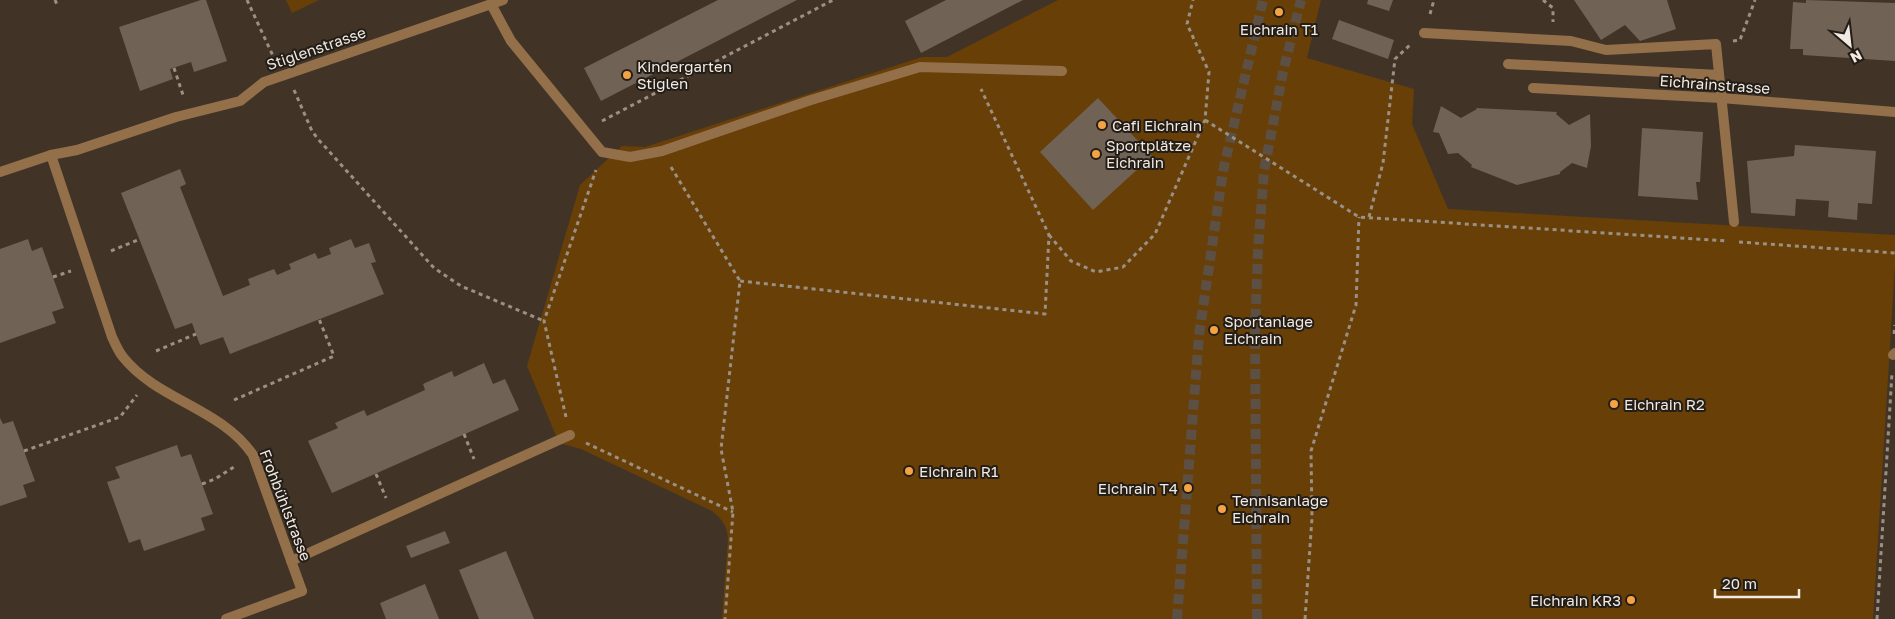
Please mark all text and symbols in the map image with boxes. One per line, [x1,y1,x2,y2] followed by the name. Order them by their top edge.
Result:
[1273,6,1285,18] marker: Eichrain T1
[1240,20,1318,38] place label: Eichrain T1
[1825,20,1875,70] north arrow
[264,22,368,73] street label: Stiglenstrasse
[1848,47,1865,67] text: N
[637,57,732,92] place label: Kindergarten Stiglen
[621,69,633,81] marker: Kindergarten Stiglen
[1659,71,1771,97] street label: Eichrainstrasse
[1112,116,1202,134] place label: Cafi Eichrain
[1096,119,1108,131] marker: Cafi Eichrain
[1106,136,1191,171] place label: Sportplätze Eichrain
[1090,148,1102,160] marker: Sportplätze Eichrain
[1224,312,1313,347] place label: Sportanlage Eichrain
[1208,324,1220,336] marker: Sportanlage Eichrain
[1624,395,1705,413] place label: Eichrain R2
[1608,398,1620,410] marker: Eichrain R2
[256,447,316,564] street label: Frohbühlstrasse
[919,462,998,480] place label: Eichrain R1
[903,465,915,477] marker: Eichrain R1
[1098,479,1178,497] place label: Eichrain T4
[1182,482,1194,494] marker: Eichrain T4
[1232,491,1328,526] place label: Tennisanlage Eichrain
[1216,503,1228,515] marker: Tennisanlage Eichrain
[1715,566,1799,598] scale bar
[1722,574,1757,592] text: 20 m
[1530,591,1621,609] place label: Eichrain KR3
[1625,594,1637,606] marker: Eichrain KR3

